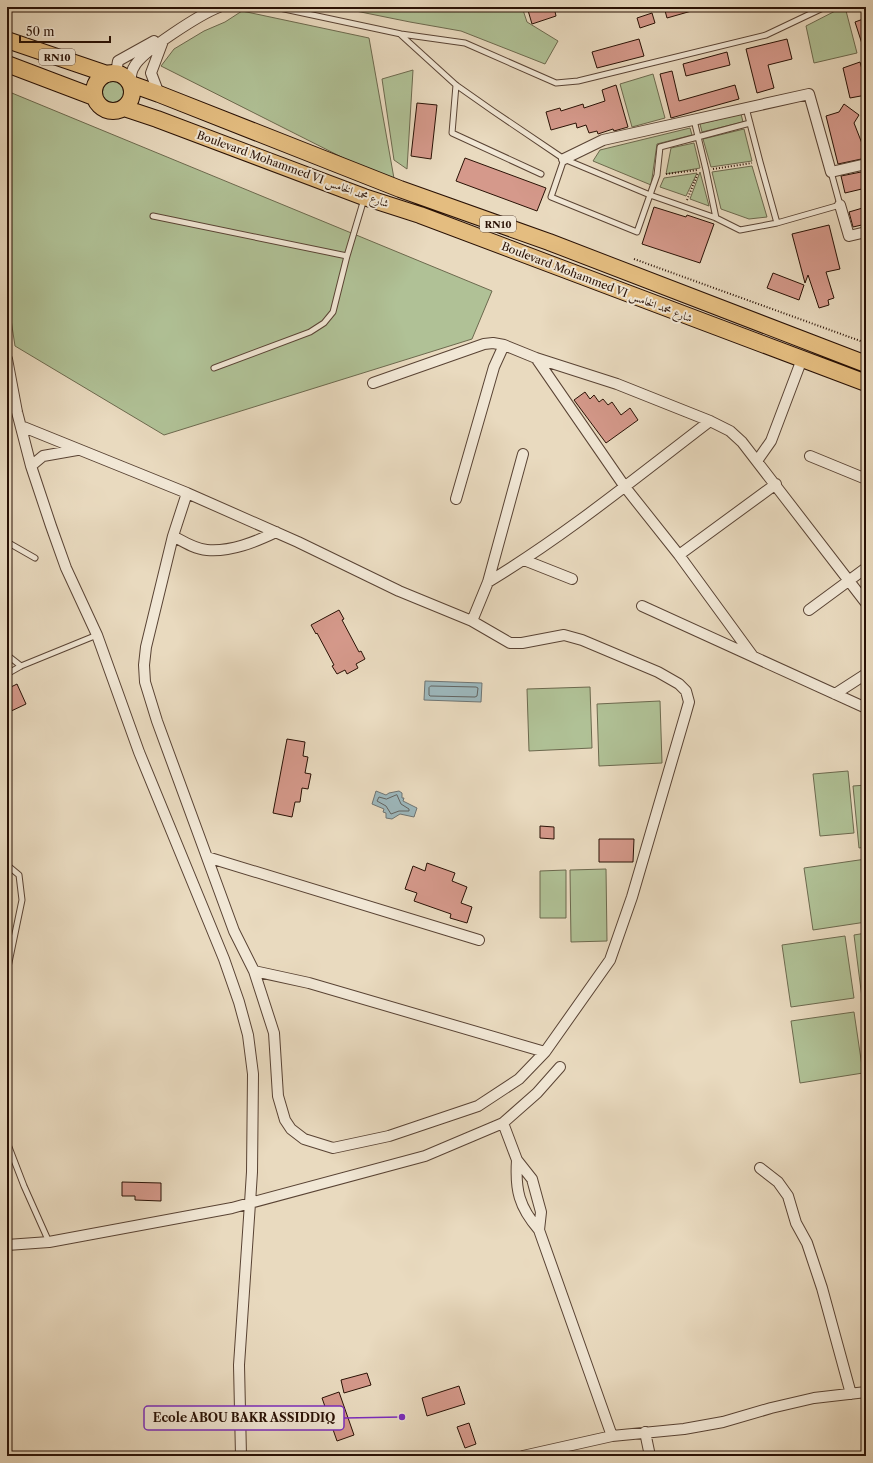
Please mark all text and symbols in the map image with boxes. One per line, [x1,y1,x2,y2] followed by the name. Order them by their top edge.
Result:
[20,18,110,44] scale bar
[26,24,55,39] text: 50 m
[39,49,75,65] road number: RN10
[194,128,391,213] street label: Boulevard Mohammed VI شارع محمد الخامس
[480,216,516,232] road number: RN10
[499,239,694,328] street label: Boulevard Mohammed VI شارع محمد الخامس
[144,1406,344,1430] callout: Ecole ABOU BAKR ASSIDDIQ
[153,1410,336,1425] text: Ecole ABOU BAKR ASSIDDIQ

